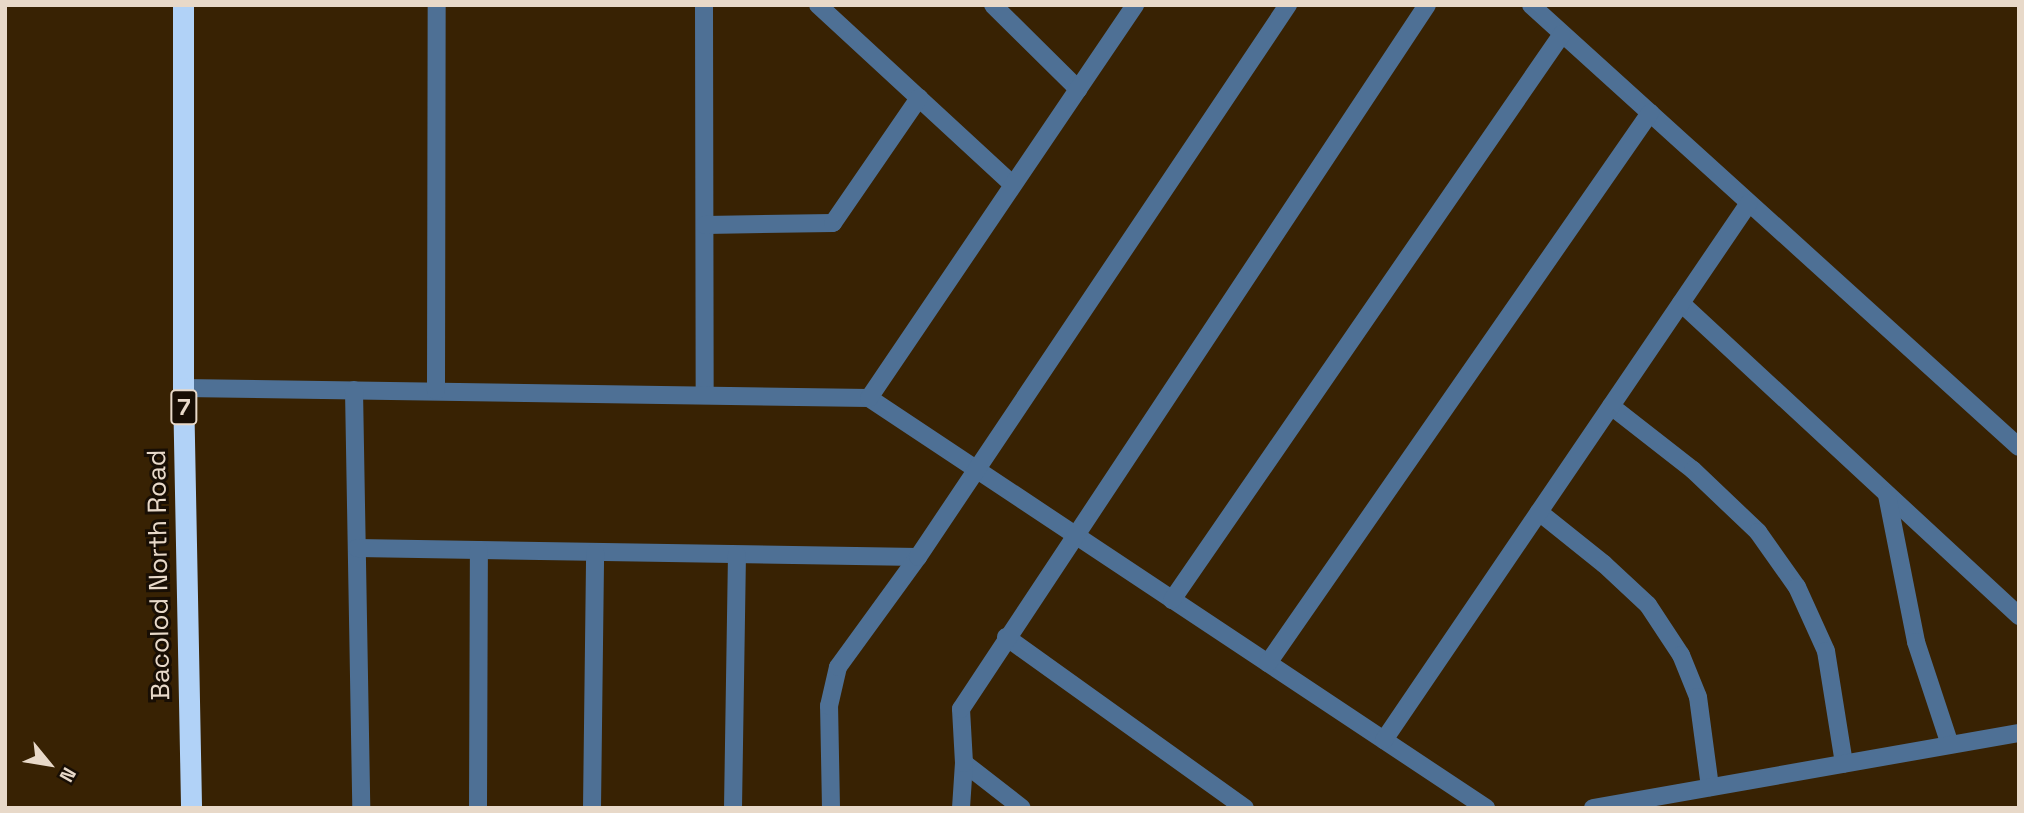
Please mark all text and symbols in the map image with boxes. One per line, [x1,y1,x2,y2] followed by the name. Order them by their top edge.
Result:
[170,386,198,428] road number: 7
[141,449,177,701] street label: Bacolod North Road
[14,729,84,799] north arrow
[54,763,82,787] text: N

